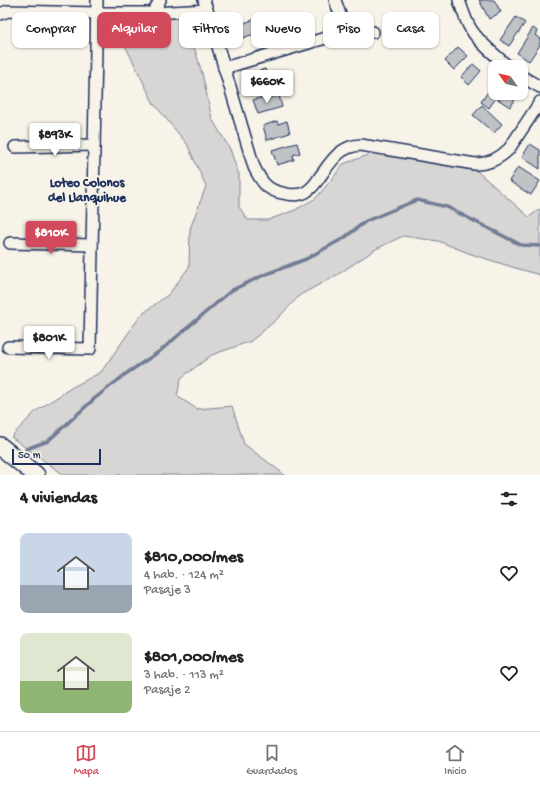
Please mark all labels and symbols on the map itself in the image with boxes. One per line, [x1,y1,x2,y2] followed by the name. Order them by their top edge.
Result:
[488,60,528,100] north arrow
[239,70,295,104] pin: $660K
[27,123,83,157] pin: $893K
[48,176,127,206] district label: Loteo Colonos del Llanquihue
[23,221,79,255] pin: $810K
[21,326,77,360] pin: $801K
[12,447,101,466] scale bar

